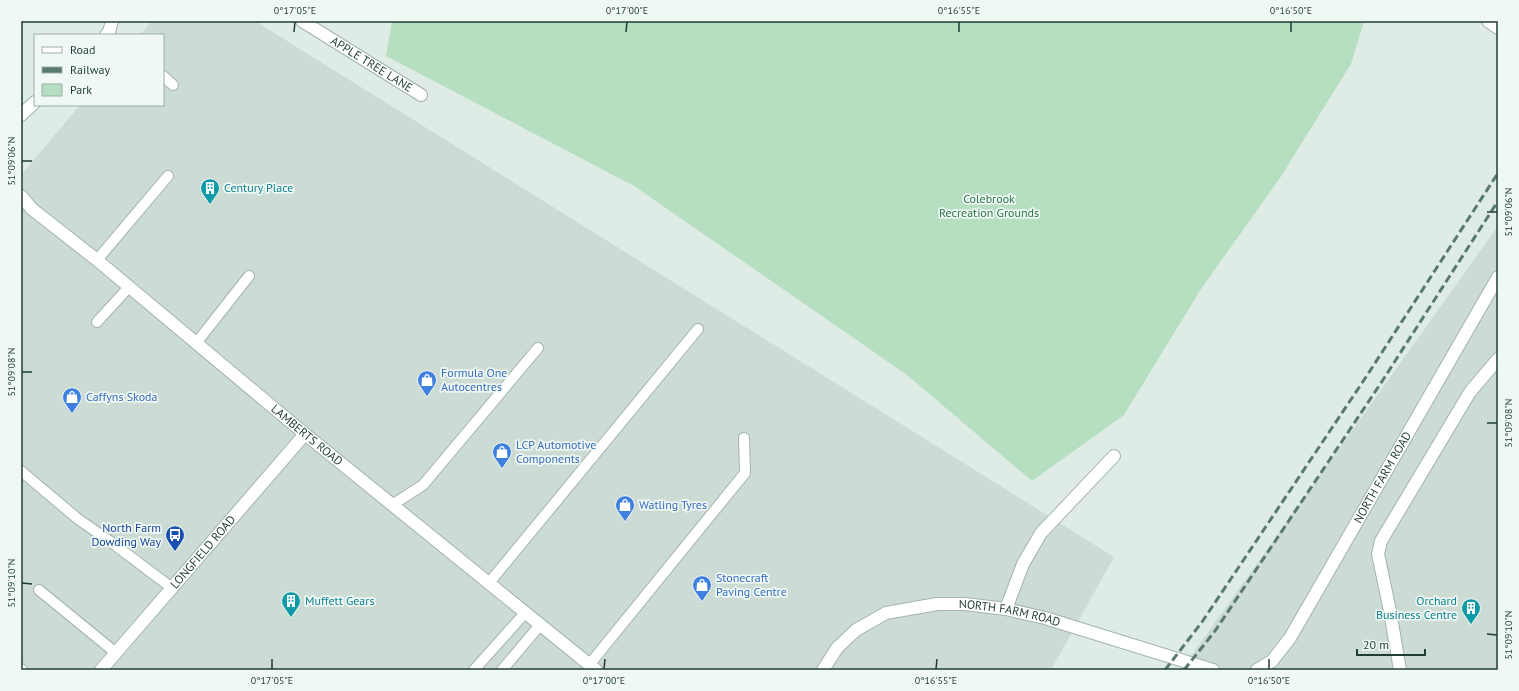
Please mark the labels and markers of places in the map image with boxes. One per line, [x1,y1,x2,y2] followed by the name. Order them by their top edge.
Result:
[199,177,221,205] building icon: Century Place
[224,180,293,195] place label: Century Place
[441,365,507,394] place label: Formula One Autocentres
[416,369,438,397] shop icon: Formula One Autocentres
[61,386,83,414] shop icon: Caffyns Skoda
[86,389,158,404] place label: Caffyns Skoda
[516,437,596,466] place label: LCP Automotive Components
[491,441,513,469] shop icon: LCP Automotive Components
[614,494,636,522] shop icon: Watling Tyres
[639,497,707,512] place label: Watling Tyres
[91,520,161,549] place label: North Farm Dowding Way
[164,524,186,552] bus stop icon: North Farm Dowding Way
[716,570,787,599] place label: Stonecraft Paving Centre
[691,574,713,602] shop icon: Stonecraft Paving Centre
[280,590,302,618] building icon: Muffett Gears
[305,593,374,608] place label: Muffett Gears
[1376,593,1457,622] place label: Orchard Business Centre
[1460,597,1482,625] building icon: Orchard Business Centre

